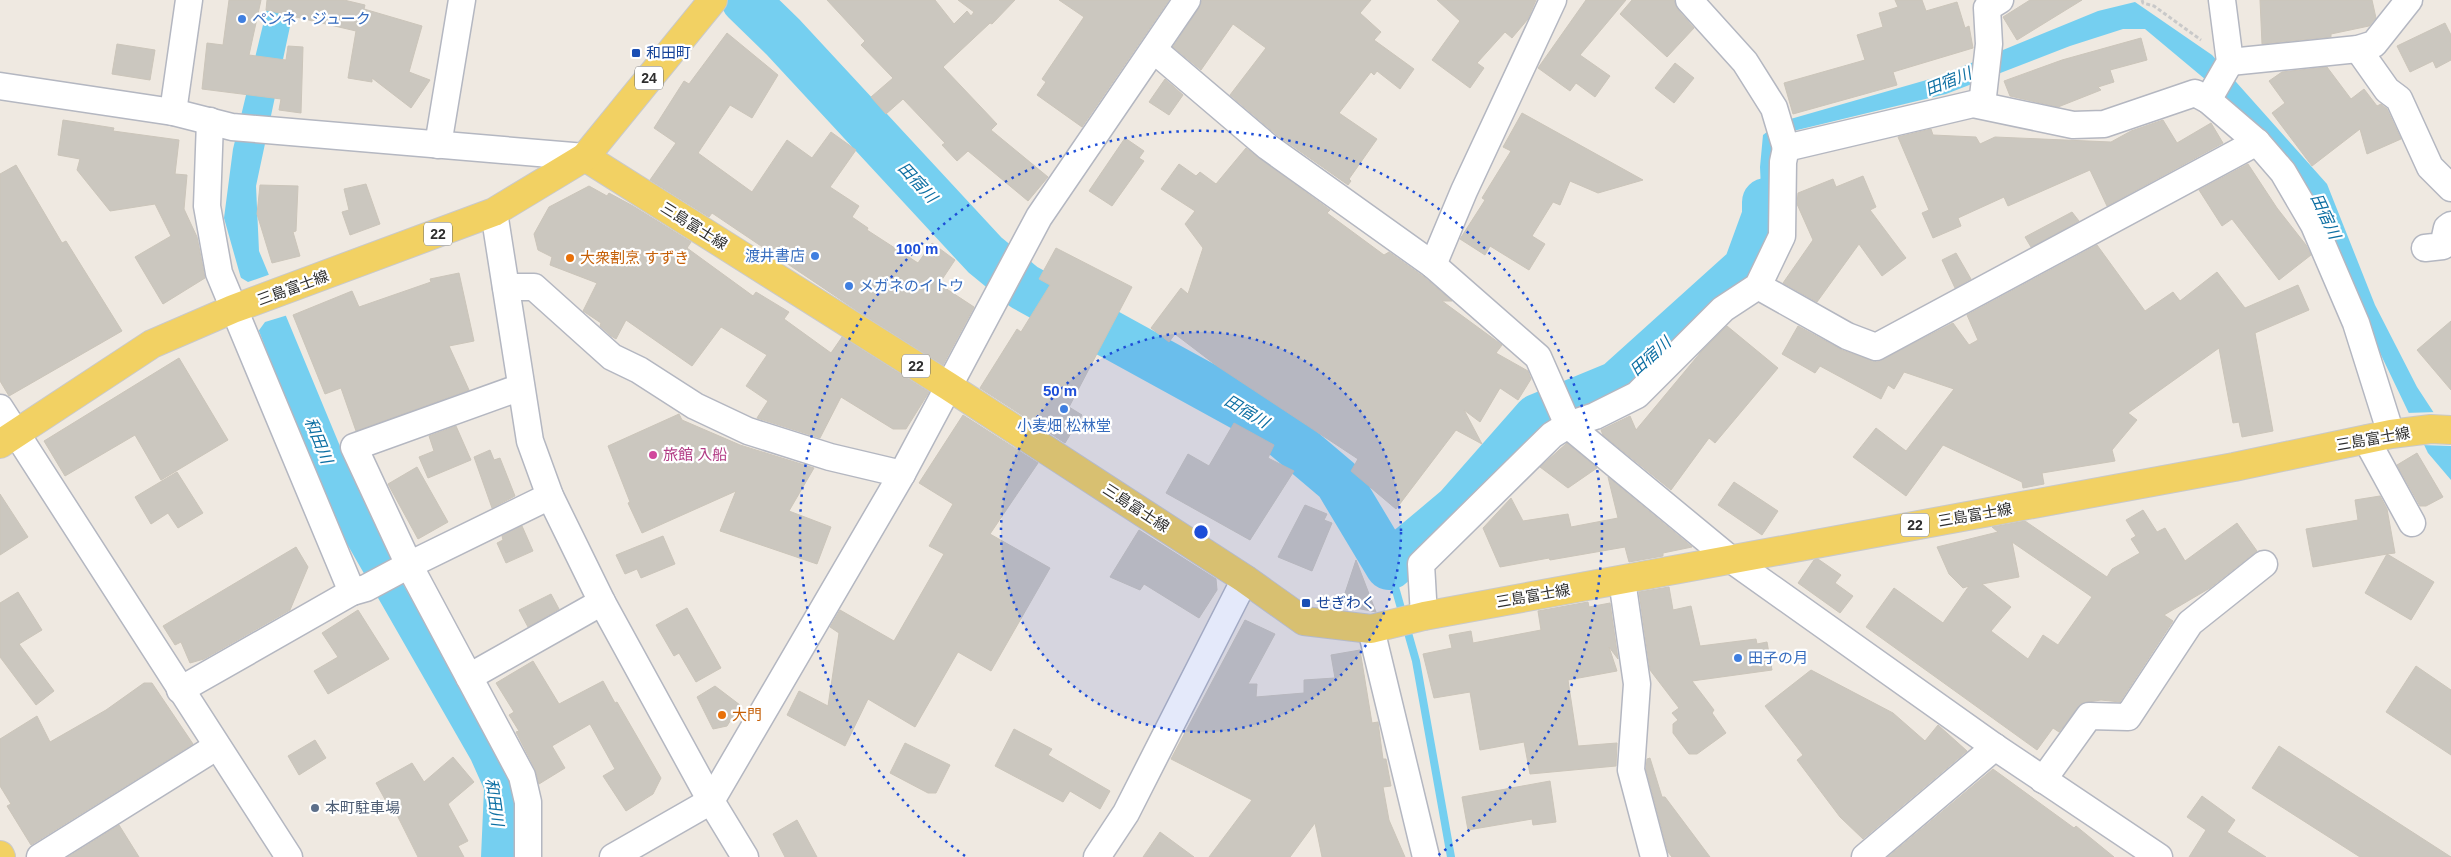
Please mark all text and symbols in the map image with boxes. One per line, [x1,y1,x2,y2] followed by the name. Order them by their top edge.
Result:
[252,10,371,27] place label: ペンネ・ジューク
[236,13,248,25] marker: ペンネ・ジューク
[646,44,691,61] place label: 和田町
[630,47,642,59] marker: 和田町
[1923,64,1975,98] water label: 田宿川
[635,66,663,90] road number: 24
[895,159,942,207] water label: 田宿川
[2308,191,2344,243] water label: 田宿川
[658,198,731,253] street label: 三島富士線
[424,222,452,245] road number: 22
[896,240,938,257] text: 100 m
[745,247,805,264] place label: 渡井書店
[580,249,689,266] place label: 大衆割烹 すずき
[809,250,821,262] marker: 渡井書店
[564,252,576,264] marker: 大衆割烹 すずき
[255,267,331,308] street label: 三島富士線
[859,277,964,294] place label: メガネのイトウ
[843,280,855,292] marker: メガネのイトウ
[1627,333,1675,379] water label: 田宿川
[902,354,930,378] road number: 22
[1043,382,1077,399] text: 50 m
[1222,392,1273,432] water label: 田宿川
[1058,403,1070,415] marker: 小麦畑 松林堂
[302,415,336,467] water label: 和田川
[1017,417,1111,434] place label: 小麦畑 松林堂
[2334,424,2411,453] street label: 三島富士線
[663,446,727,463] place label: 旅館 入船
[647,449,659,461] marker: 旅館 入船
[1100,480,1172,535] street label: 三島富士線
[1936,500,2013,529] street label: 三島富士線
[1901,514,1929,536] road number: 22
[1192,523,1210,541] centre of rings
[1494,581,1571,610] street label: 三島富士線
[1316,594,1376,611] place label: せぎわく
[1300,597,1312,609] marker: せぎわく
[1748,649,1808,666] place label: 田子の月
[1732,652,1744,664] marker: 田子の月
[732,706,762,723] place label: 大門
[716,709,728,721] marker: 大門
[483,777,507,829] water label: 和田川
[325,799,400,816] place label: 本町駐車場
[309,802,321,814] marker: 本町駐車場

